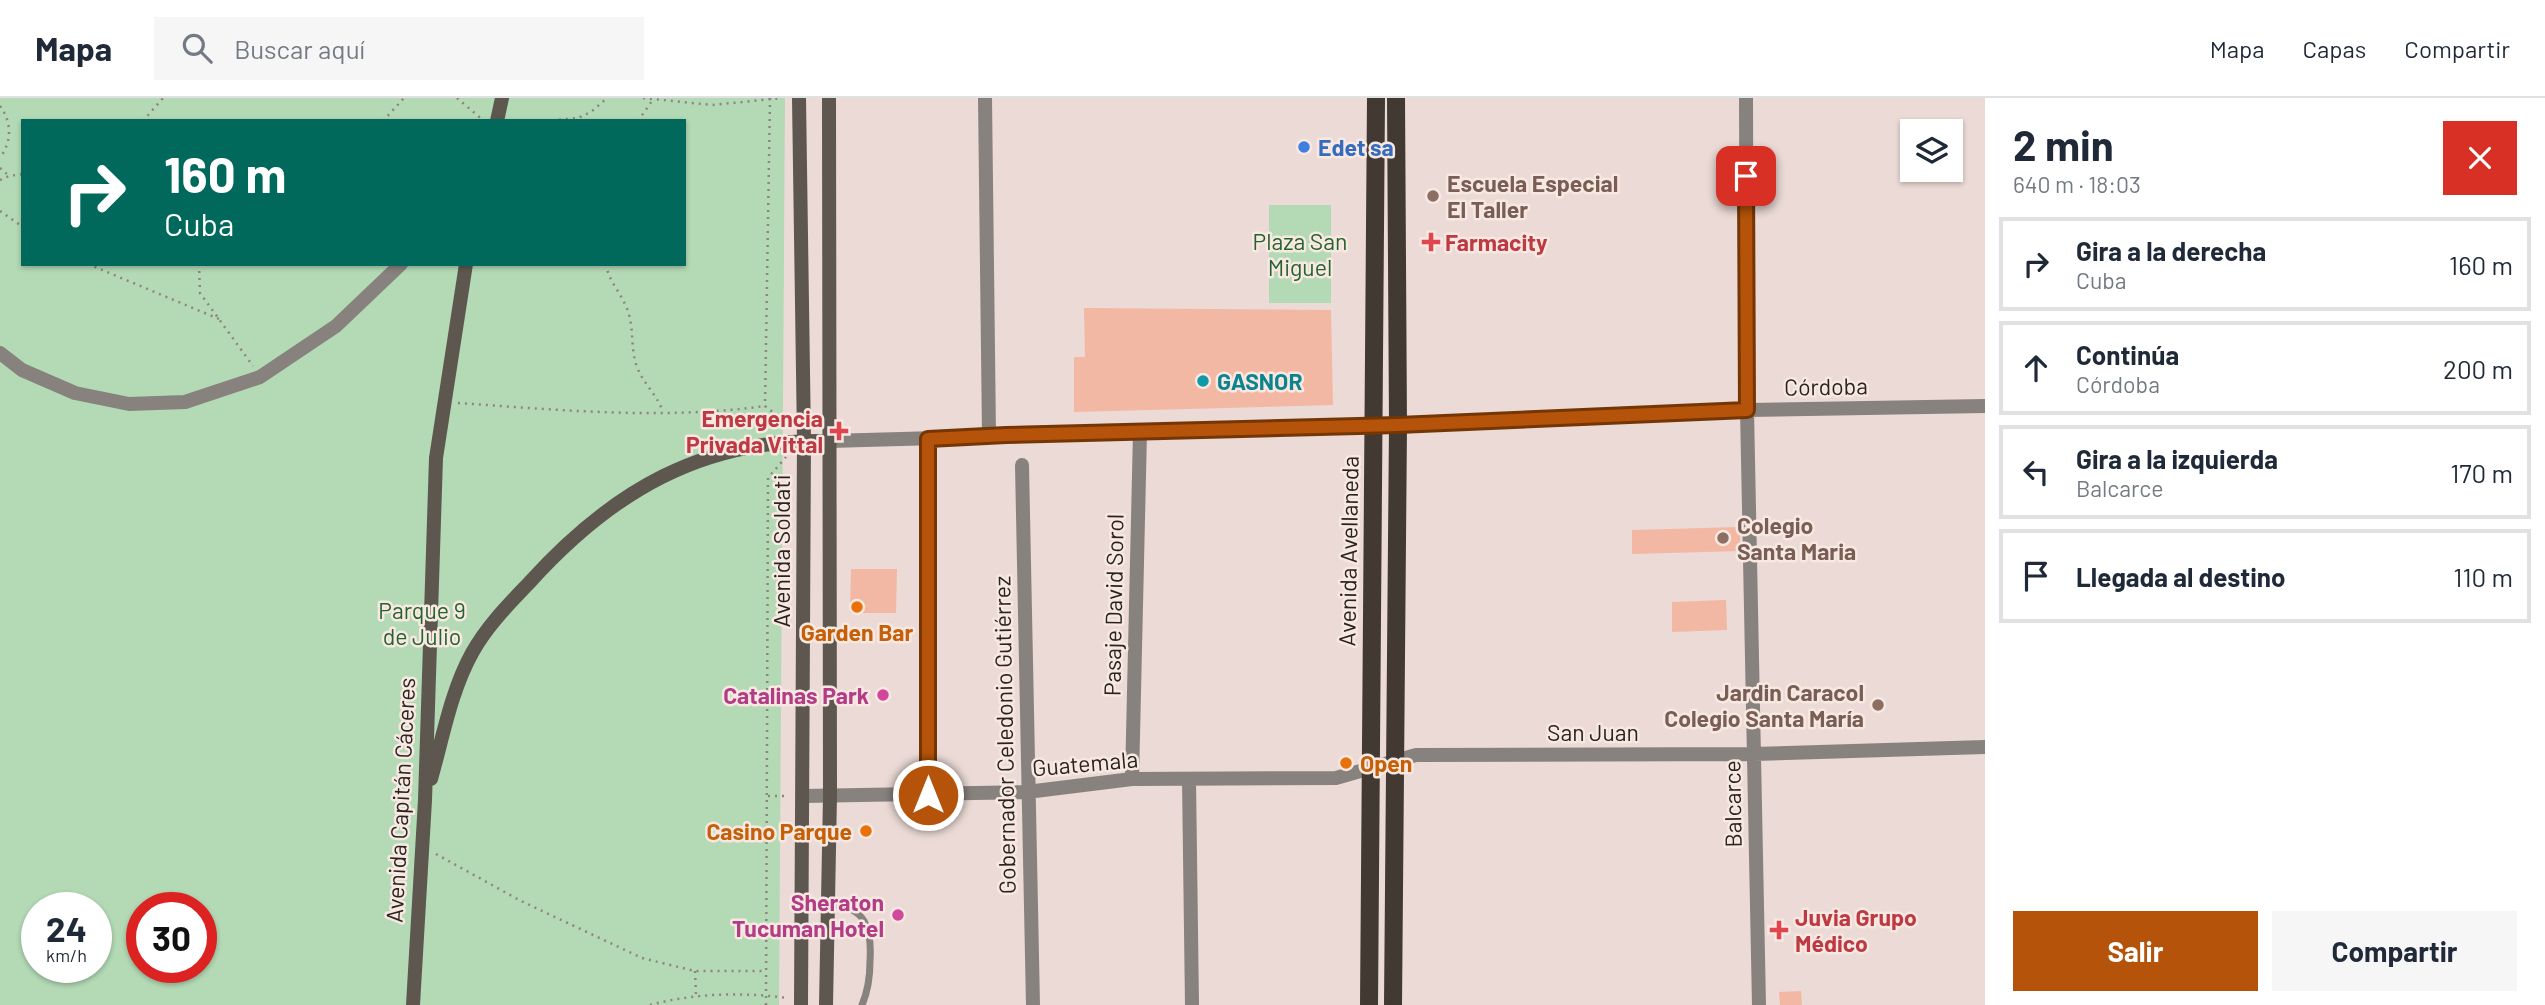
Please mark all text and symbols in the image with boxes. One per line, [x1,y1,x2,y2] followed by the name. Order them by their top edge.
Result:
[154,17,644,80] search box
[35,28,112,68] text: Mapa
[178,29,216,67] icon: search
[234,33,365,64] text: Buscar aquí
[2210,34,2265,63] text: Mapa
[2303,34,2366,63] text: Capas
[2404,34,2510,63] text: Compartir
[1900,119,1963,182] map controls
[1900,119,1963,182] button: layers
[2013,119,2114,169] text: 2 min
[2443,121,2517,195] button: close
[1318,133,1394,161] place label: Edet sa
[1296,139,1312,155] marker: Edet sa
[164,144,286,203] text: 160 m
[1716,146,1776,206] pin
[49,147,140,238] icon: right
[1727,157,1765,195] icon: arrive
[1447,169,1618,223] place label: Escuela Especial El Taller
[2013,170,2141,198] text: 640 m · 18:03
[1425,188,1441,204] marker: Escuela Especial El Taller
[164,204,234,242] text: Cuba
[1253,227,1347,281] park label: Plaza San Miguel
[1445,228,1548,256] place label: Farmacity
[1423,234,1439,250] marker: Farmacity
[2076,235,2266,266] text: Gira a la derecha
[2017,245,2055,283] icon: right
[2449,249,2513,280] text: 160 m
[2076,266,2127,294] text: Cuba
[2076,339,2179,370] text: Continúa
[2017,349,2055,387] icon: ahead
[2443,353,2513,384] text: 200 m
[1217,367,1303,395] place label: GASNOR
[2076,370,2160,398] text: Córdoba
[1784,371,1868,401] street label: Córdoba
[1195,373,1211,389] marker: GASNOR
[686,404,823,458] place label: Emergencia Privada Vittal
[829,421,849,441] marker: Emergencia Privada Vittal
[2076,443,2278,474] text: Gira a la izquierda
[2017,453,2055,491] icon: left
[1332,455,1364,647] street label: Avenida Avellaneda
[2450,457,2513,488] text: 170 m
[2076,474,2163,502] text: Balcarce
[767,475,795,628] street label: Avenida Soldati
[1737,511,1856,565] place label: Colegio Santa Maria
[1097,514,1129,696] street label: Pasaje David Sorol
[1715,530,1731,546] marker: Colegio Santa Maria
[2017,557,2055,595] icon: arrive
[2076,561,2285,592] text: Llegada al destino
[2453,561,2513,592] text: 110 m
[987,576,1021,894] street label: Gobernador Celedonio Gutiérrez
[378,596,466,650] park label: Parque 9 de Julio
[849,599,865,615] marker: Garden Bar
[801,618,913,646] place label: Garden Bar
[380,677,420,923] street label: Avenida Capitán Cáceres
[1664,678,1864,732] place label: Jardin Caracol Colegio Santa María
[723,681,869,709] place label: Catalinas Park
[875,687,891,703] marker: Catalinas Park
[1870,697,1886,713] marker: Jardin Caracol Colegio Santa María
[1547,718,1639,746] street label: San Juan
[1031,744,1139,782] street label: Guatemala
[1360,749,1412,777] place label: Open
[1338,755,1354,771] marker: Open
[891,758,965,832] position arrow
[1717,760,1747,848] street label: Balcarce
[706,817,852,845] place label: Casino Parque
[858,823,874,839] marker: Casino Parque
[732,888,884,942] place label: Sheraton Tucuman Hotel
[126,892,217,983] speed limit sign: 30
[1795,903,1917,957] place label: Juvia Grupo Médico
[46,907,87,949] text: 24
[890,907,906,923] marker: Sheraton Tucuman Hotel
[2013,911,2258,991] button: Salir
[2272,911,2517,991] button: Compartir
[1769,920,1789,940] marker: Juvia Grupo Médico
[46,944,87,966] text: km/h

